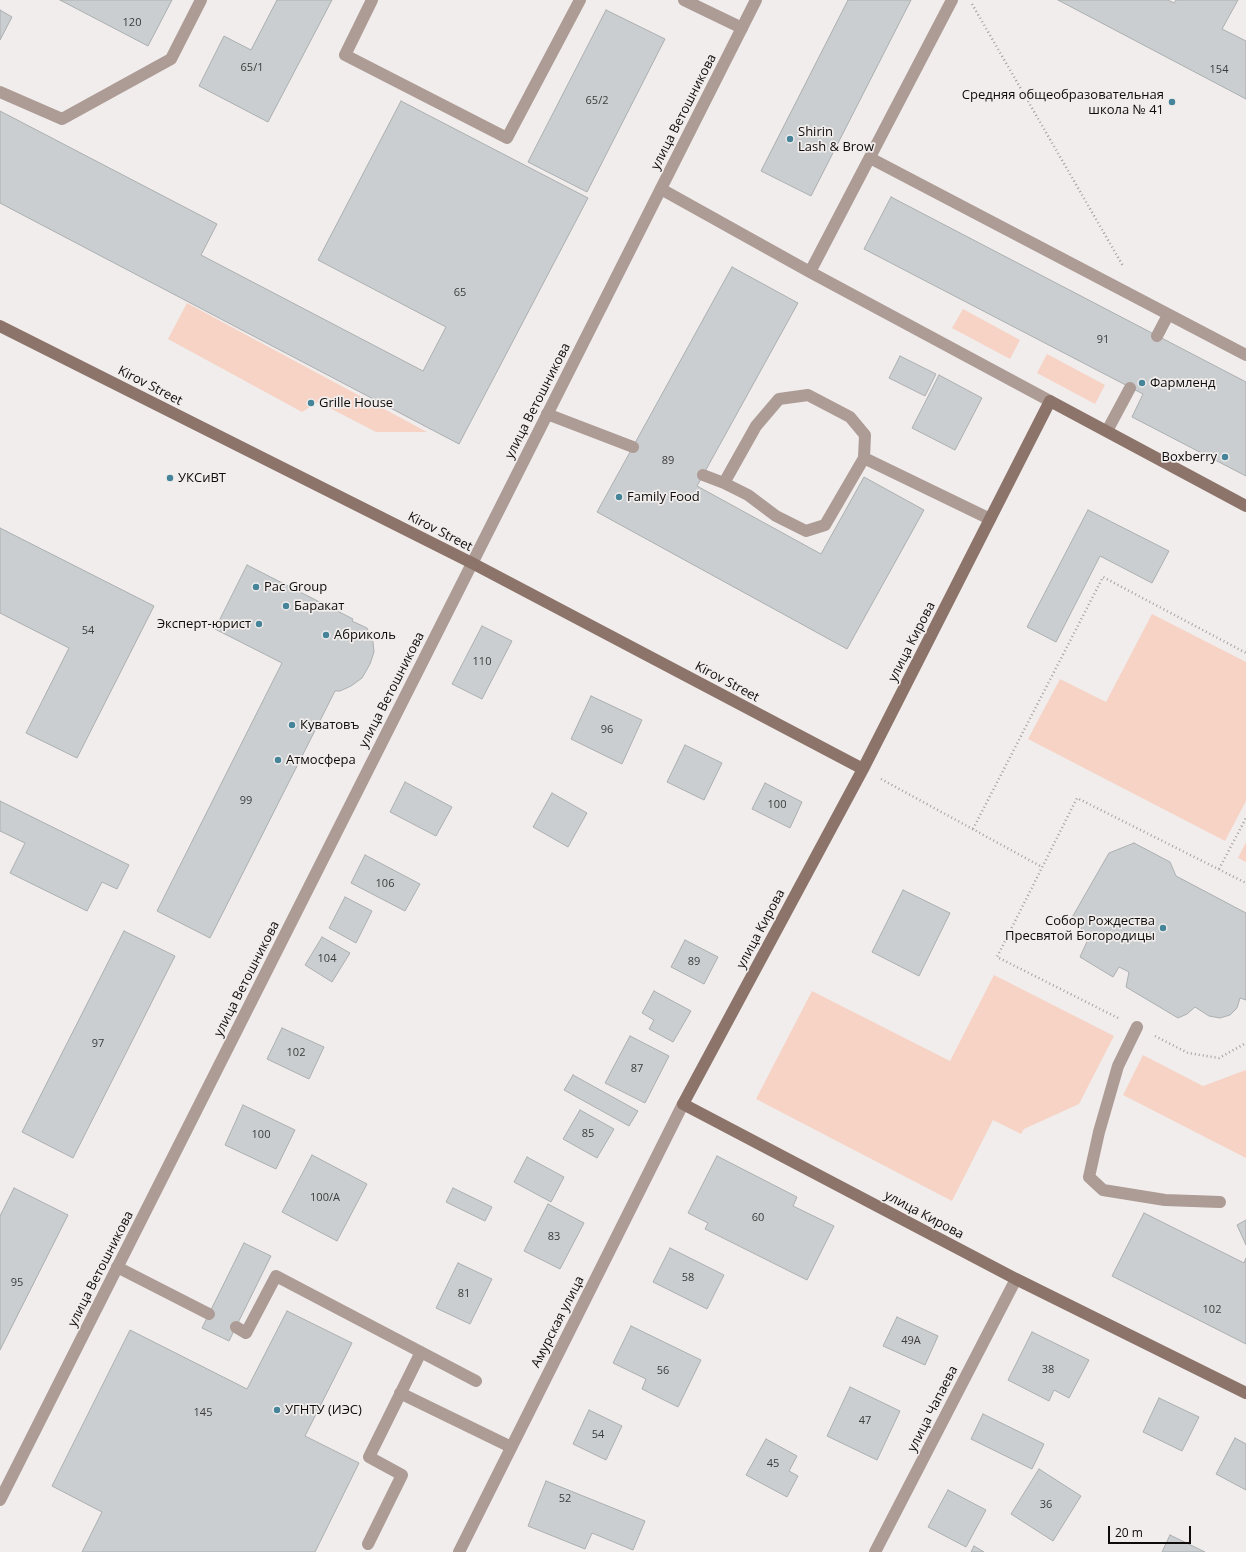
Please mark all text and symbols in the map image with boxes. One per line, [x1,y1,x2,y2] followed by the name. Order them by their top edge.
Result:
[123,16,141,30] house number: 120
[648,51,720,173] street label: улица Ветошникова
[241,61,263,75] house number: 65/1
[1210,63,1228,77] house number: 154
[962,87,1164,118] place label: Средняя общеобразовательная школа № 41
[586,94,608,108] house number: 65/2
[1167,97,1177,107] marker: Средняя общеобразовательная школа № 41
[798,124,874,155] place label: Shirin Lash & Brow
[785,134,795,144] marker: Shirin Lash & Brow
[454,286,466,300] house number: 65
[1097,333,1109,347] house number: 91
[502,340,574,462] street label: улица Ветошникова
[115,363,185,409] street label: Kirov Street
[1150,375,1216,391] place label: Фармленд
[1137,378,1147,388] marker: Фармленд
[319,395,393,411] place label: Grille House
[306,398,316,408] marker: Grille House
[1162,449,1217,465] place label: Boxberry
[1220,452,1230,462] marker: Boxberry
[662,454,674,468] house number: 89
[178,470,226,486] place label: УКСиВТ
[165,473,175,483] marker: УКСиВТ
[627,489,700,505] place label: Family Food
[614,492,624,502] marker: Family Food
[405,509,475,555] street label: Kirov Street
[264,579,327,595] place label: Pac Group
[251,582,261,592] marker: Pac Group
[294,598,344,614] place label: Баракат
[885,599,939,685] street label: улица Кирова
[281,601,291,611] marker: Баракат
[157,616,251,632] place label: Эксперт-юрист
[254,619,264,629] marker: Эксперт-юрист
[82,624,94,638] house number: 54
[334,627,396,643] place label: Абриколь
[356,629,428,751] street label: улица Ветошникова
[321,630,331,640] marker: Абриколь
[473,655,491,669] house number: 110
[692,659,762,705] street label: Kirov Street
[300,717,359,733] place label: Куватовъ
[287,720,297,730] marker: Куватовъ
[601,723,613,737] house number: 96
[286,752,356,768] place label: Атмосфера
[273,755,283,765] marker: Атмосфера
[240,794,252,808] house number: 99
[768,798,786,812] house number: 100
[376,877,394,891] house number: 106
[734,887,788,971] street label: улица Кирова
[1005,913,1155,944] place label: Собор Рождества Пресвятой Богородицы
[211,918,283,1040] street label: улица Ветошникова
[1158,923,1168,933] marker: Собор Рождества Пресвятой Богородицы
[318,952,336,966] house number: 104
[688,955,700,969] house number: 89
[92,1037,104,1051] house number: 97
[287,1046,305,1060] house number: 102
[631,1062,643,1076] house number: 87
[582,1127,594,1141] house number: 85
[252,1128,270,1142] house number: 100
[882,1188,966,1242] street label: улица Кирова
[310,1191,340,1205] house number: 100/А
[65,1208,137,1330] street label: улица Ветошникова
[752,1211,764,1225] house number: 60
[548,1230,560,1244] house number: 83
[682,1271,694,1285] house number: 58
[528,1274,588,1370] street label: Амурская улица
[11,1276,23,1290] house number: 95
[458,1287,470,1301] house number: 81
[1203,1303,1221,1317] house number: 102
[901,1334,921,1348] house number: 49А
[905,1363,961,1455] street label: улица Чапаева
[1042,1363,1054,1377] house number: 38
[657,1364,669,1378] house number: 56
[285,1402,362,1418] place label: УГНТУ (ИЭС)
[272,1405,282,1415] marker: УГНТУ (ИЭС)
[194,1406,212,1420] house number: 145
[859,1414,871,1428] house number: 47
[592,1428,604,1442] house number: 54
[767,1457,779,1471] house number: 45
[559,1492,571,1506] house number: 52
[1040,1498,1052,1512] house number: 36
[1110,1518,1193,1544] scale bar
[1115,1524,1143,1541] text: 20 m

